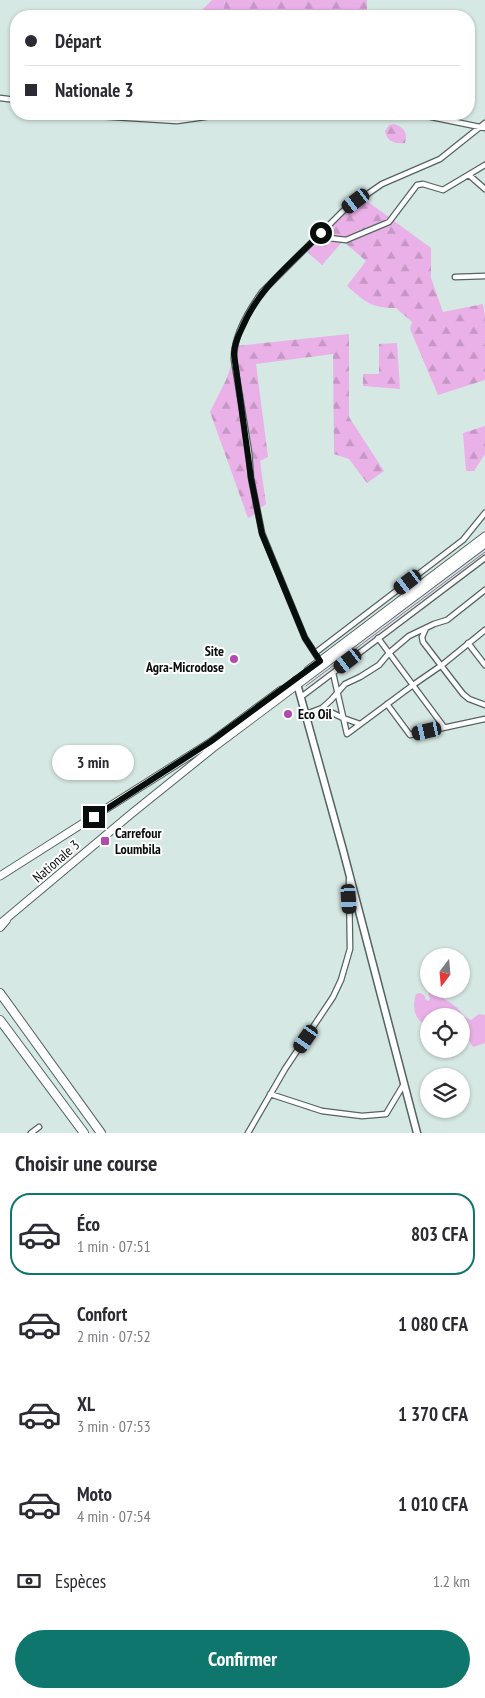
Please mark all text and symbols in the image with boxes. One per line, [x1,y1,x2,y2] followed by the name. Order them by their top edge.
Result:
[55,29,101,53] text: Départ
[55,78,133,102] text: Nationale 3
[339,186,372,216] car
[310,222,332,244] route start
[391,567,424,597] car
[145,642,224,676] place label: Site Agra-Microdose
[331,646,364,676] car
[228,653,240,665] marker: Site Agra-Microdose
[298,705,333,723] place label: Eco Oil
[282,708,294,720] marker: Eco Oil
[410,720,443,742] car
[53,744,135,780] callout: 3 min
[77,752,109,772] text: 3 min
[83,806,105,828] route end
[115,824,162,858] place label: Carrefour Loumbila
[99,835,111,847] marker: Carrefour Loumbila
[29,836,83,886] street label: Nationale 3
[340,884,357,914] car
[420,948,470,998] north arrow
[420,948,470,1118] map controls
[420,1008,470,1058] button: locate
[291,1022,320,1056] car
[420,1068,470,1118] button: layers
[15,1149,157,1177] text: Choisir une course
[17,1212,62,1257] icon: car
[77,1212,100,1236] text: Éco
[411,1222,468,1246] text: 803 CFA
[77,1236,151,1256] text: 1 min · 07:51
[17,1302,62,1347] icon: car
[77,1302,127,1326] text: Confort
[398,1312,468,1336] text: 1 080 CFA
[77,1326,151,1346] text: 2 min · 07:52
[17,1392,62,1437] icon: car
[77,1392,95,1416] text: XL
[398,1402,468,1426] text: 1 370 CFA
[77,1416,151,1436] text: 3 min · 07:53
[17,1482,62,1527] icon: car
[77,1482,112,1506] text: Moto
[398,1492,468,1516] text: 1 010 CFA
[77,1506,151,1526] text: 4 min · 07:54
[15,1567,43,1595] icon: cash
[55,1569,106,1593] text: Espèces
[433,1571,470,1591] text: 1.2 km
[15,1630,470,1688] button: Confirmer

